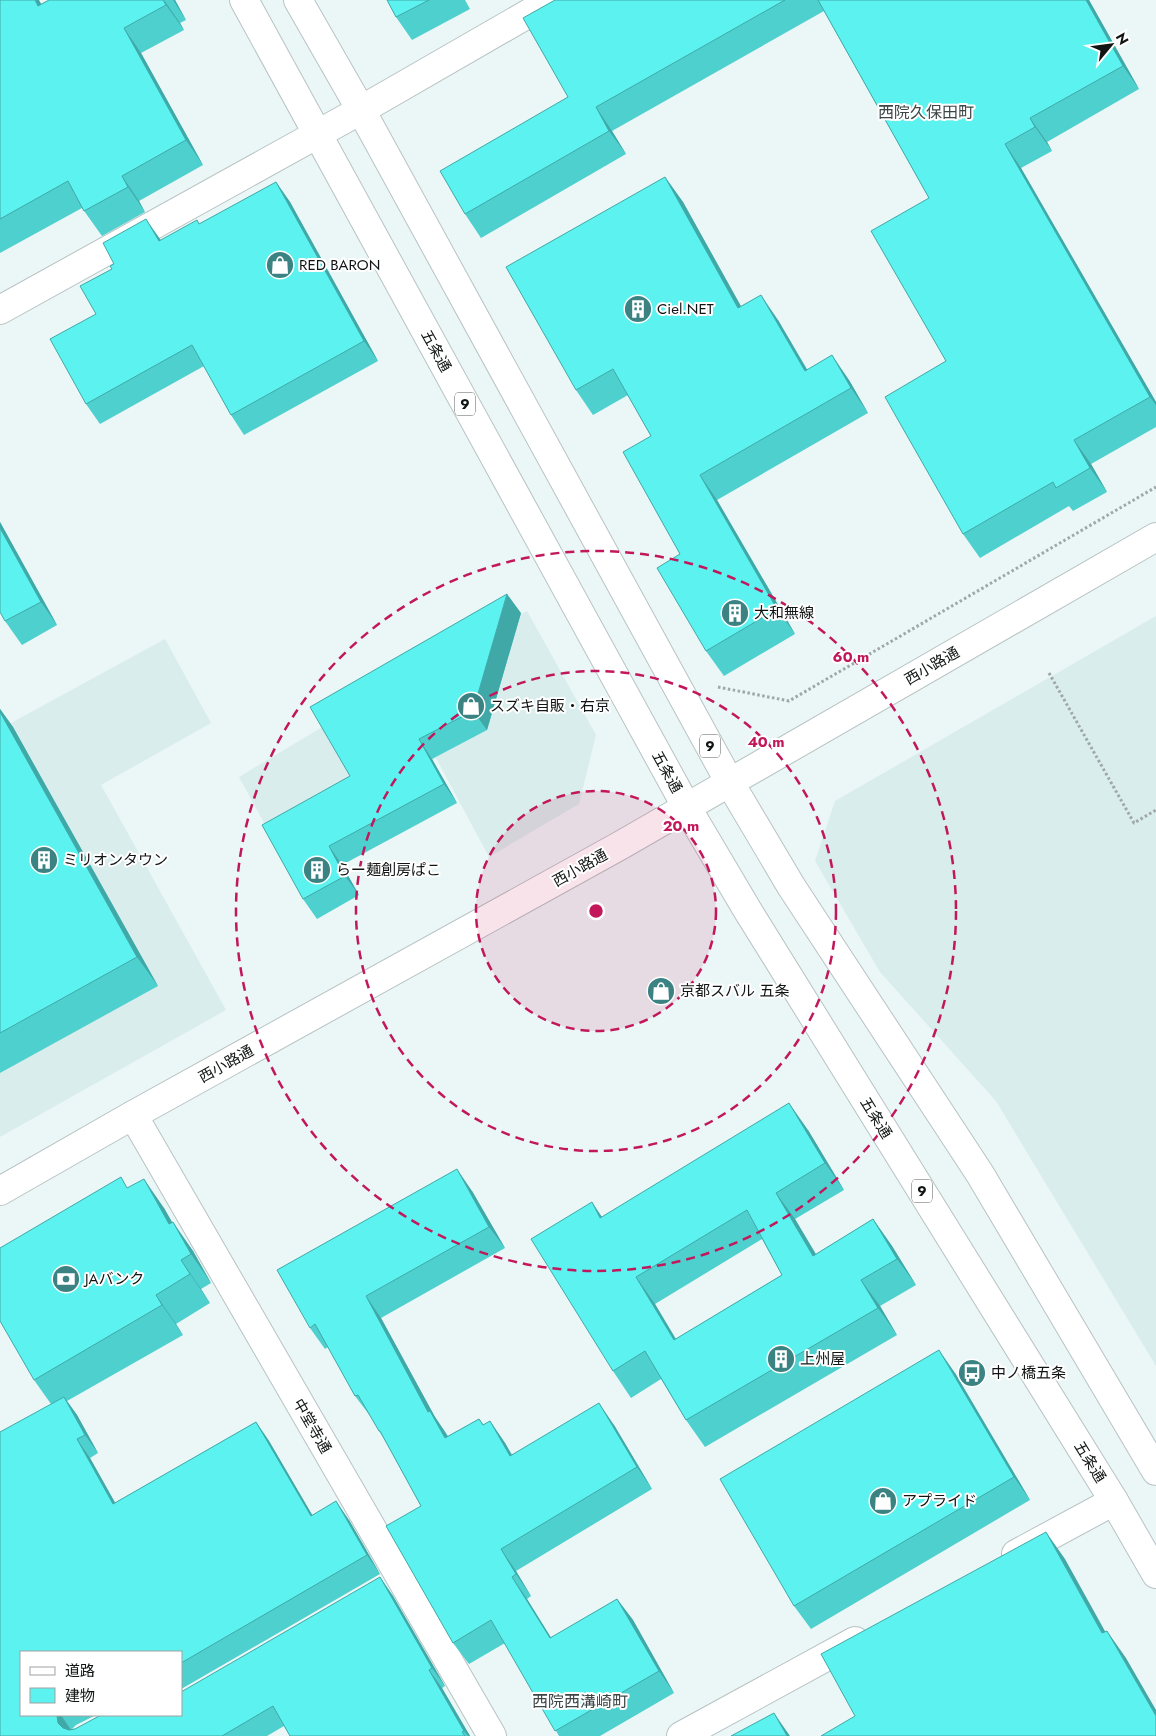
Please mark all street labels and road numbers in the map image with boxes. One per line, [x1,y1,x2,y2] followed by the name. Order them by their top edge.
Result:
[415,326,457,376] street label: 五条通
[455,392,475,416] road number: 9
[901,641,963,691] street label: 西小路通
[700,734,720,758] road number: 9
[646,747,688,797] street label: 五条通
[548,844,612,892] street label: 西小路通
[194,1040,258,1088] street label: 西小路通
[855,1093,897,1143] street label: 五条通
[912,1180,932,1202] road number: 9
[287,1395,337,1457] street label: 中堂寺通
[1069,1437,1111,1487] street label: 五条通

